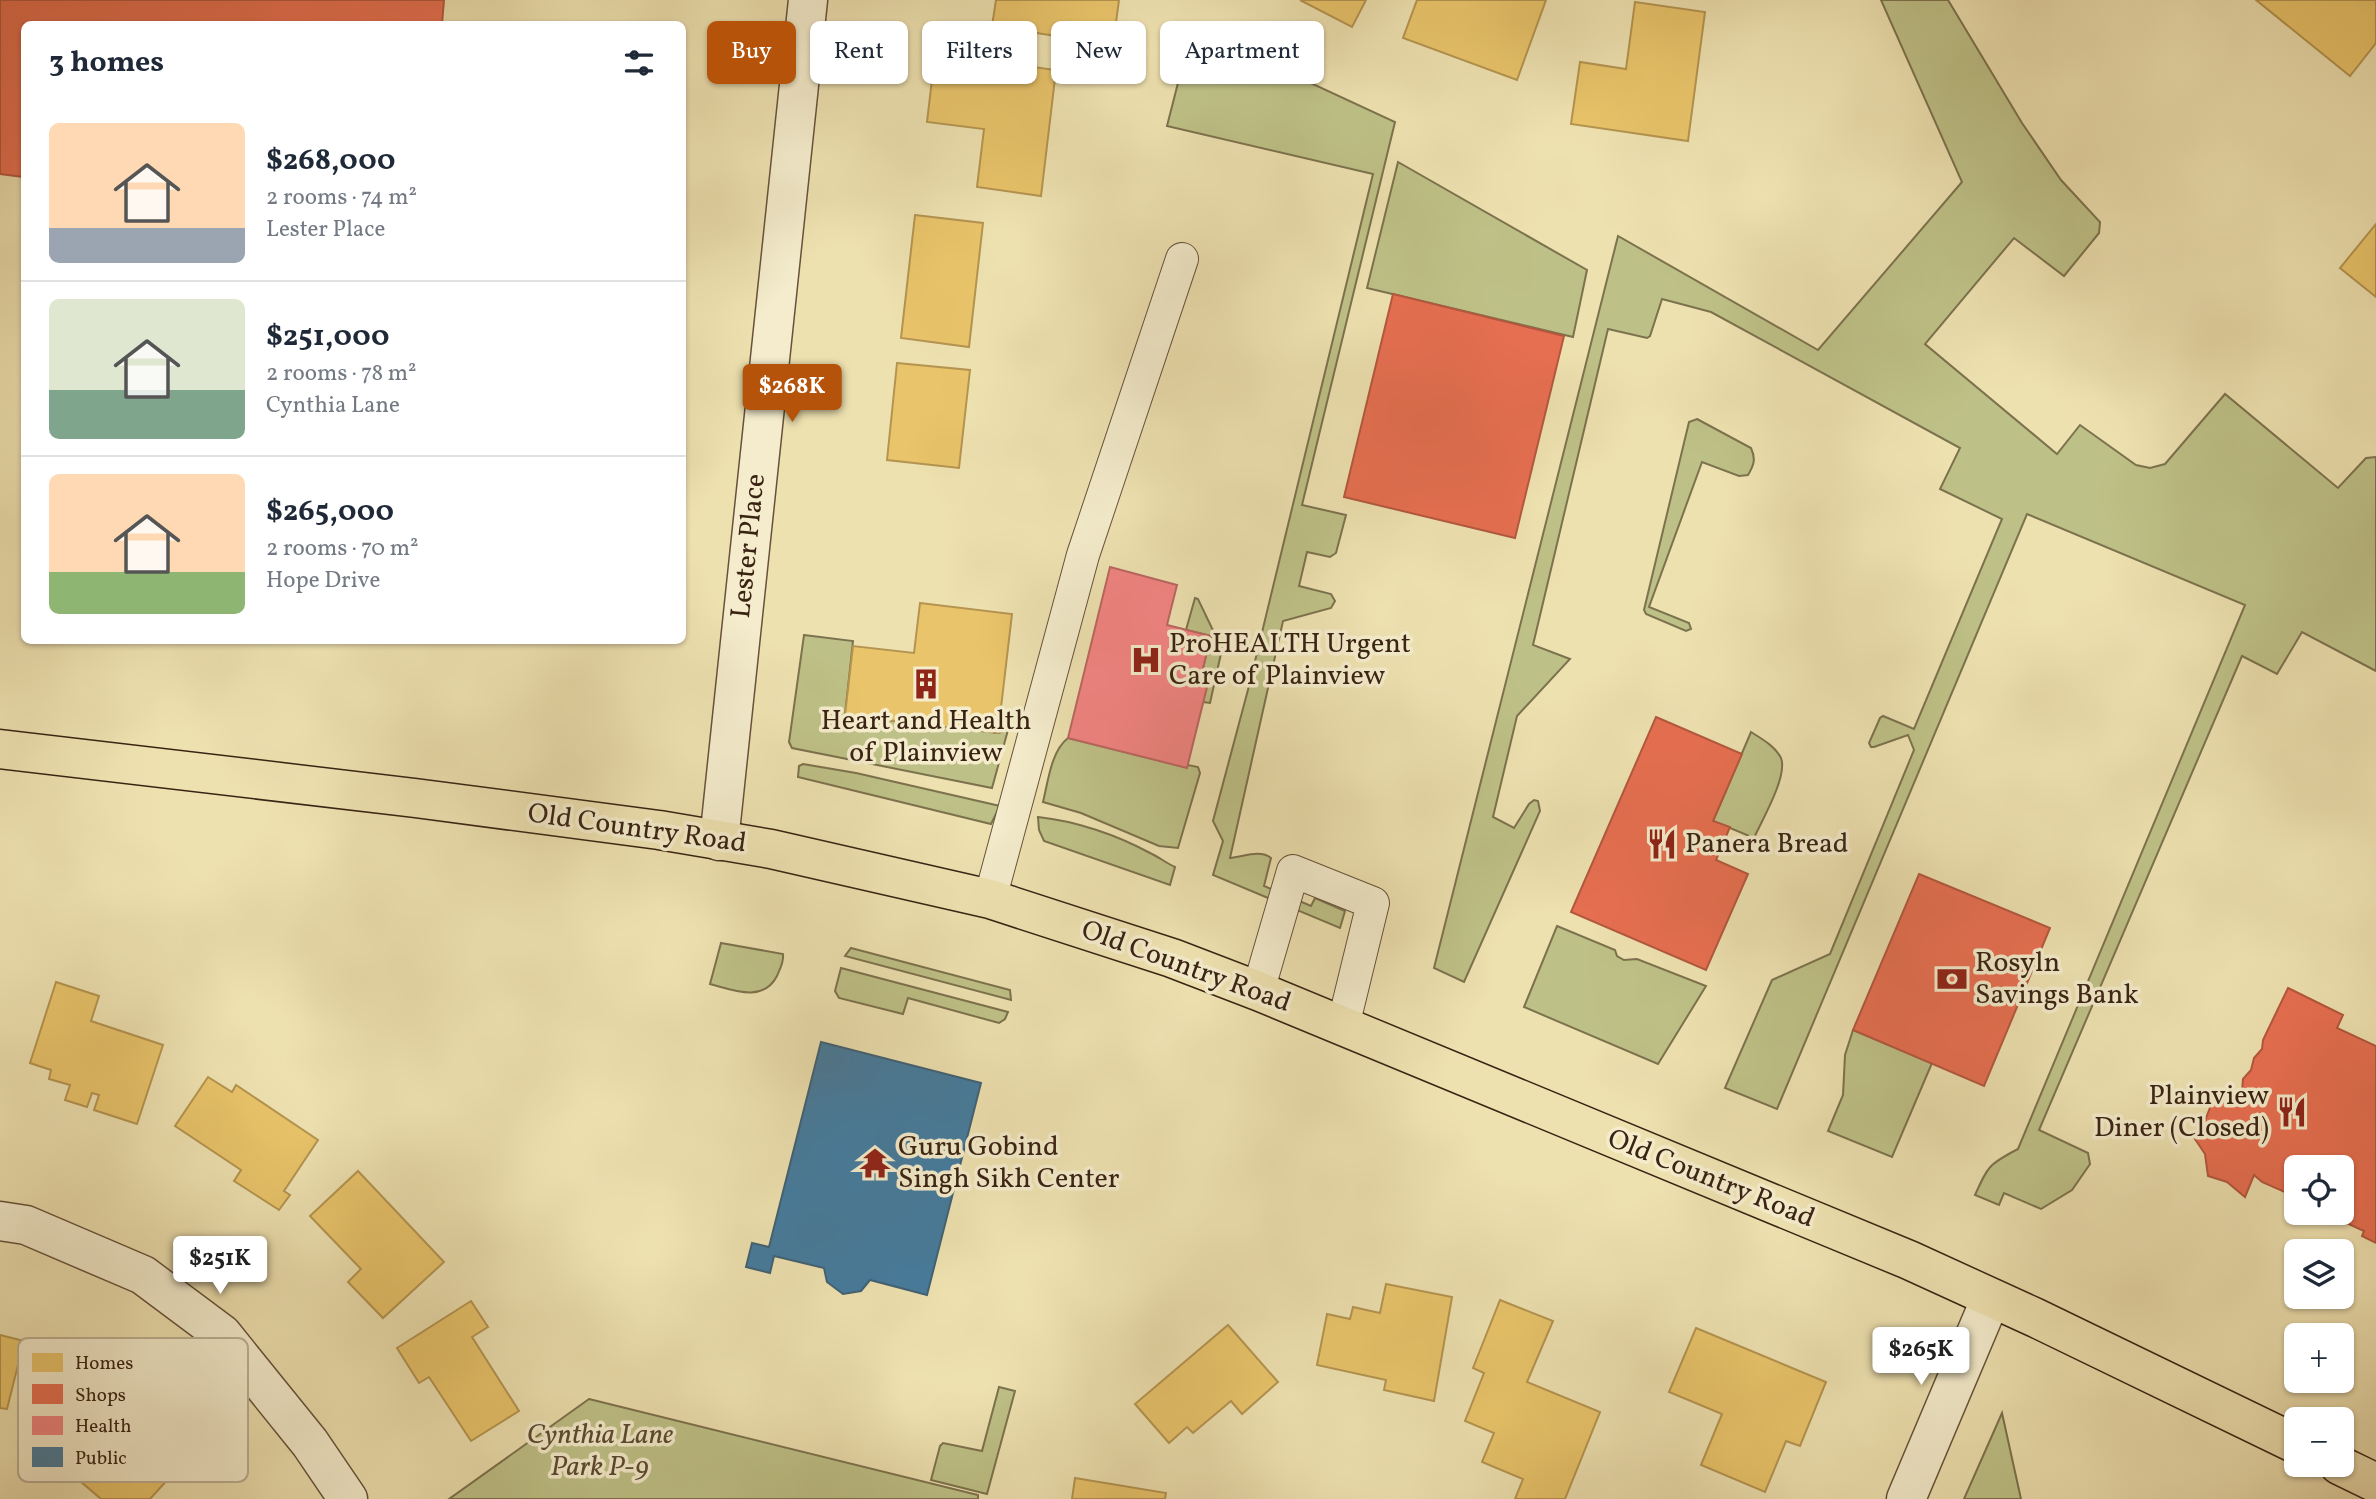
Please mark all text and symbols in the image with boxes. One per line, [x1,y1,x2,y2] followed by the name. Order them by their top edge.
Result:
[707,21,796,84] chip: Buy
[810,21,908,84] chip: Rent
[922,21,1037,84] chip: Filters
[1051,21,1146,84] chip: New
[1160,21,1324,84] chip: Apartment
[49,42,164,84] text: 3 homes
[620,44,658,82] icon: filters
[266,140,395,182] text: $268,000
[105,151,189,235] icon: home
[266,182,417,214] text: 2 rooms · 74 m²
[266,214,386,246] text: Lester Place
[266,316,390,358] text: $251,000
[105,327,189,411] icon: home
[266,358,417,390] text: 2 rooms · 78 m²
[743,364,841,424] pin: $268K
[759,371,825,403] text: $268K
[266,390,400,422] text: Cynthia Lane
[722,472,776,620] street label: Lester Place
[266,491,394,533] text: $265,000
[105,502,189,586] icon: home
[266,533,419,565] text: 2 rooms · 70 m²
[266,565,380,597] text: Hope Drive
[1169,625,1411,696] place label: ProHEALTH Urgent Care of Plainview
[1129,643,1163,677] hospital icon: ProHEALTH Urgent Care of Plainview
[909,667,943,701] building icon: Heart and Health of Plainview
[821,702,1031,773] place label: Heart and Health of Plainview
[525,794,749,864] street label: Old Country Road
[1685,825,1849,864] place label: Panera Bread
[1645,827,1679,861] restaurant icon: Panera Bread
[1076,911,1296,1023] street label: Old Country Road
[1975,944,2139,1015] place label: Rosyln Savings Bank
[1935,962,1969,996] bank icon: Rosyln Savings Bank
[2094,1077,2269,1148] place label: Plainview Diner (Closed)
[2275,1095,2309,1129] restaurant icon: Plainview Diner (Closed)
[1601,1120,1821,1238] street label: Old Country Road
[898,1128,1120,1199] place label: Guru Gobind Singh Sikh Center
[858,1146,892,1180] temple icon: Guru Gobind Singh Sikh Center
[2284,1155,2354,1477] map controls
[2284,1155,2354,1225] button: locate
[171,1236,269,1296] pin: $251K
[2284,1239,2354,1309] button: layers
[189,1243,251,1275] text: $251K
[2284,1323,2354,1393] button: +
[1872,1328,1970,1387] pin: $265K
[1888,1334,1954,1366] text: $265K
[18,1338,248,1482] legend
[75,1351,133,1377] text: Homes
[75,1383,126,1409] text: Shops
[2284,1407,2354,1477] button: −
[75,1414,131,1440] text: Health
[527,1416,673,1487] park label: Cynthia Lane Park P-9
[75,1446,127,1472] text: Public

